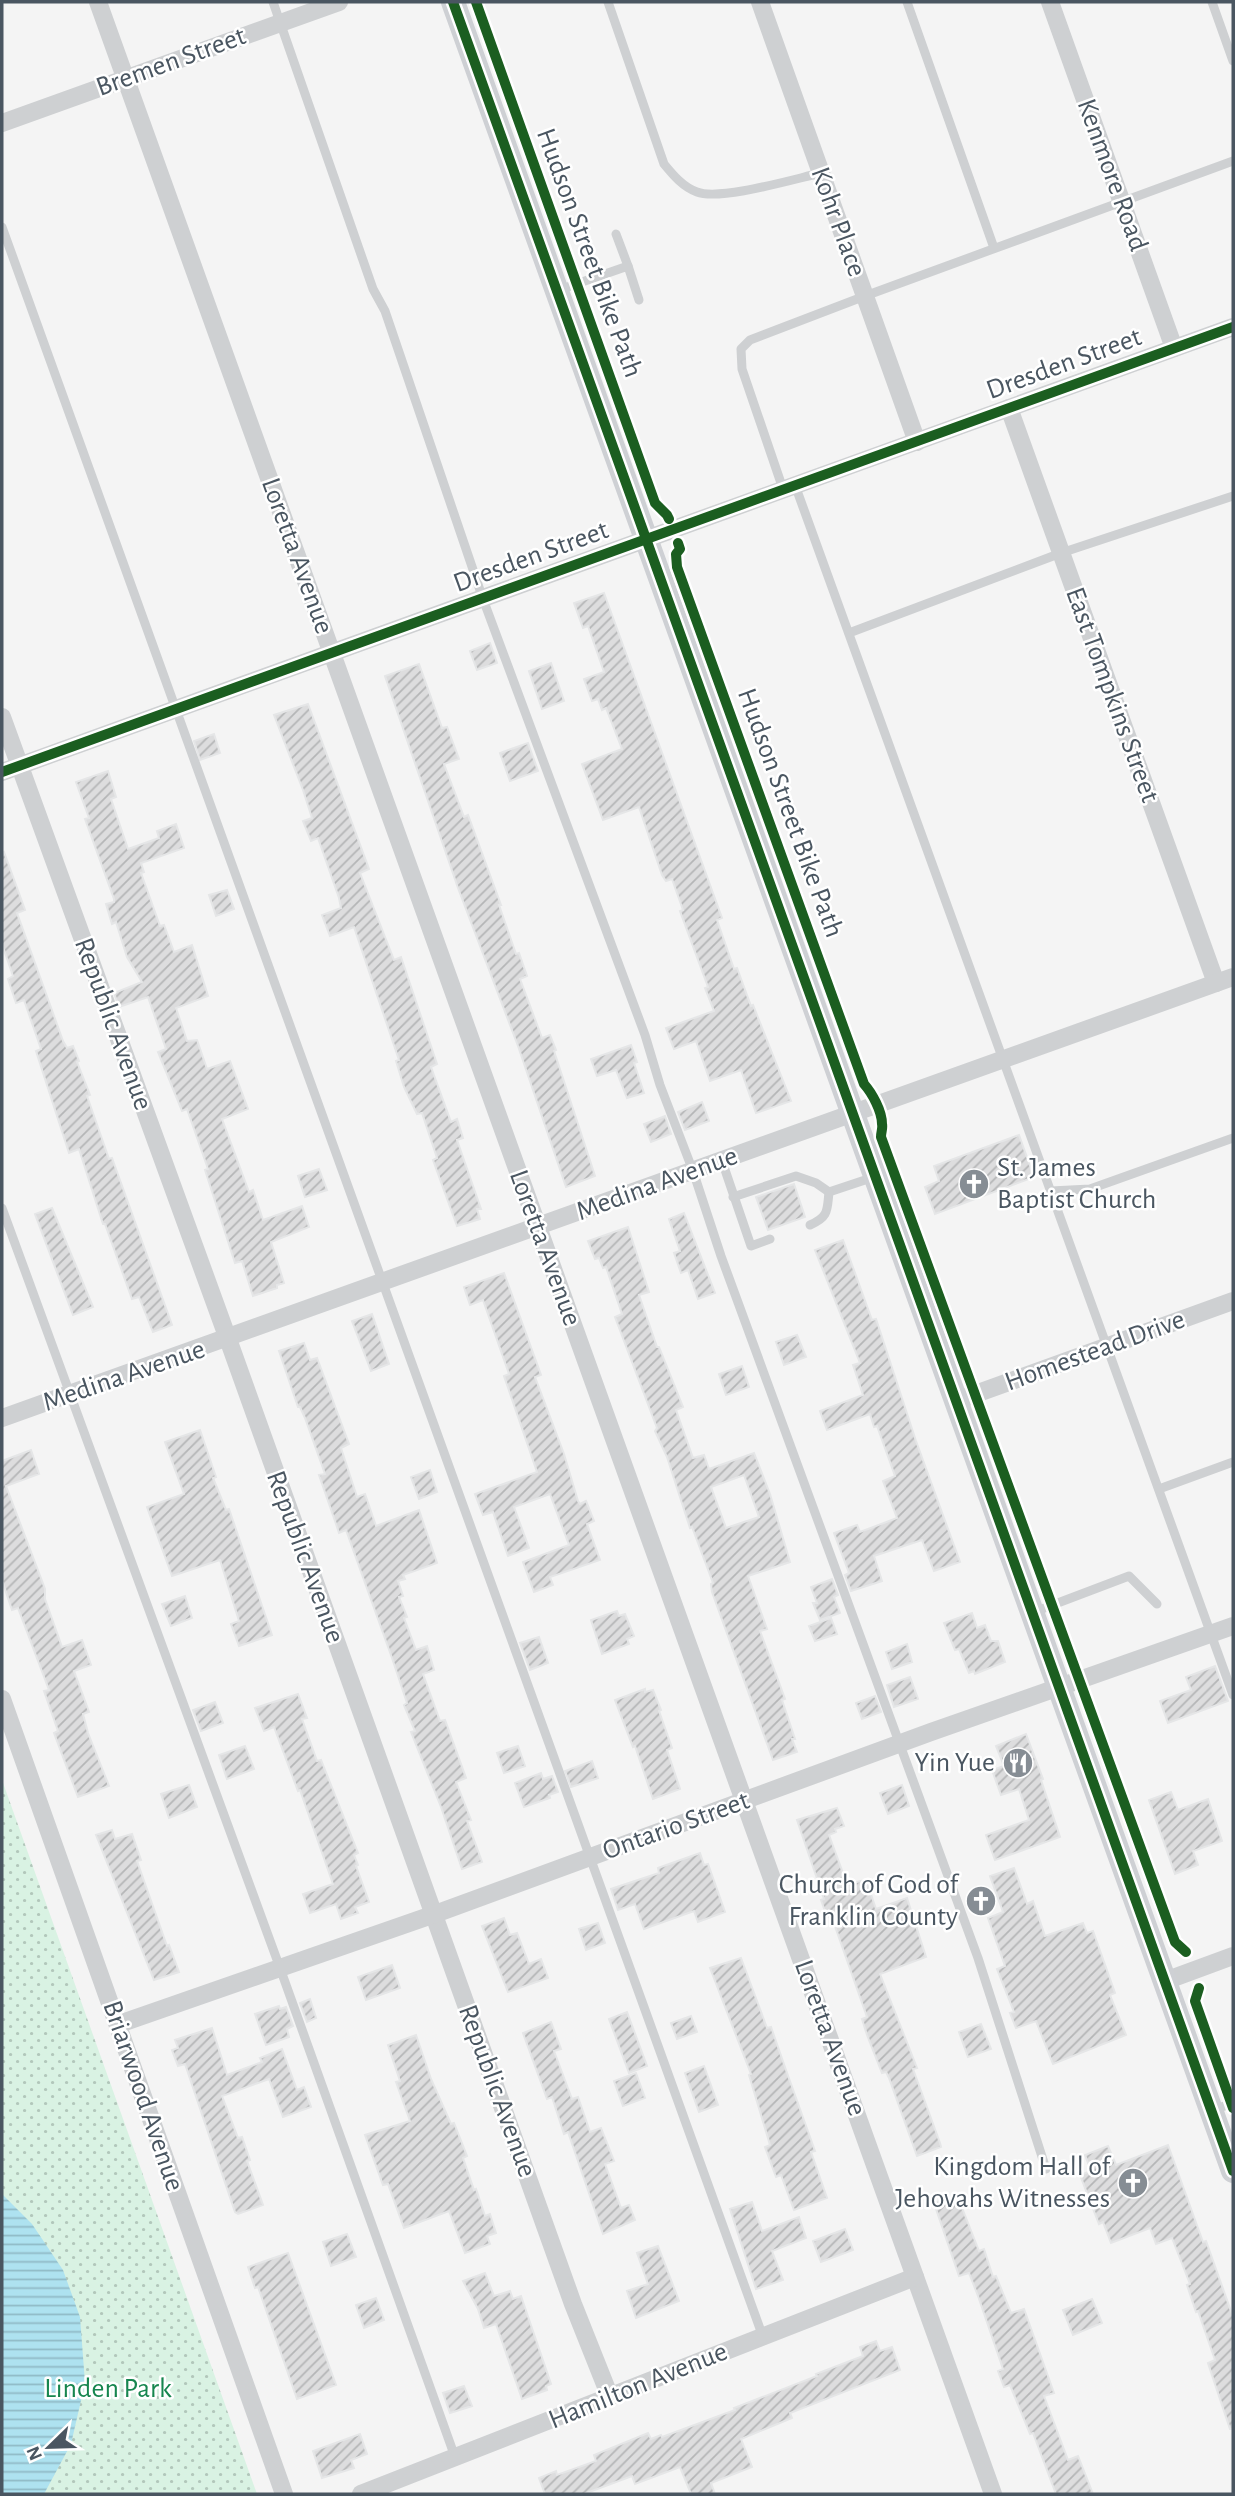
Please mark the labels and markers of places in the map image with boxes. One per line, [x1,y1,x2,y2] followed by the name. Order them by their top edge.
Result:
[997,1154,1156,1214] place label: St. James Baptist Church
[957,1167,991,1201] church icon: St. James Baptist Church
[1001,1746,1035,1780] restaurant icon: Yin Yue
[914,1749,995,1777] place label: Yin Yue
[779,1871,960,1931] place label: Church of God of Franklin County
[964,1884,998,1918] church icon: Church of God of Franklin County
[895,2153,1112,2213] place label: Kingdom Hall of Jehovahs Witnesses
[1116,2166,1150,2200] church icon: Kingdom Hall of Jehovahs Witnesses

